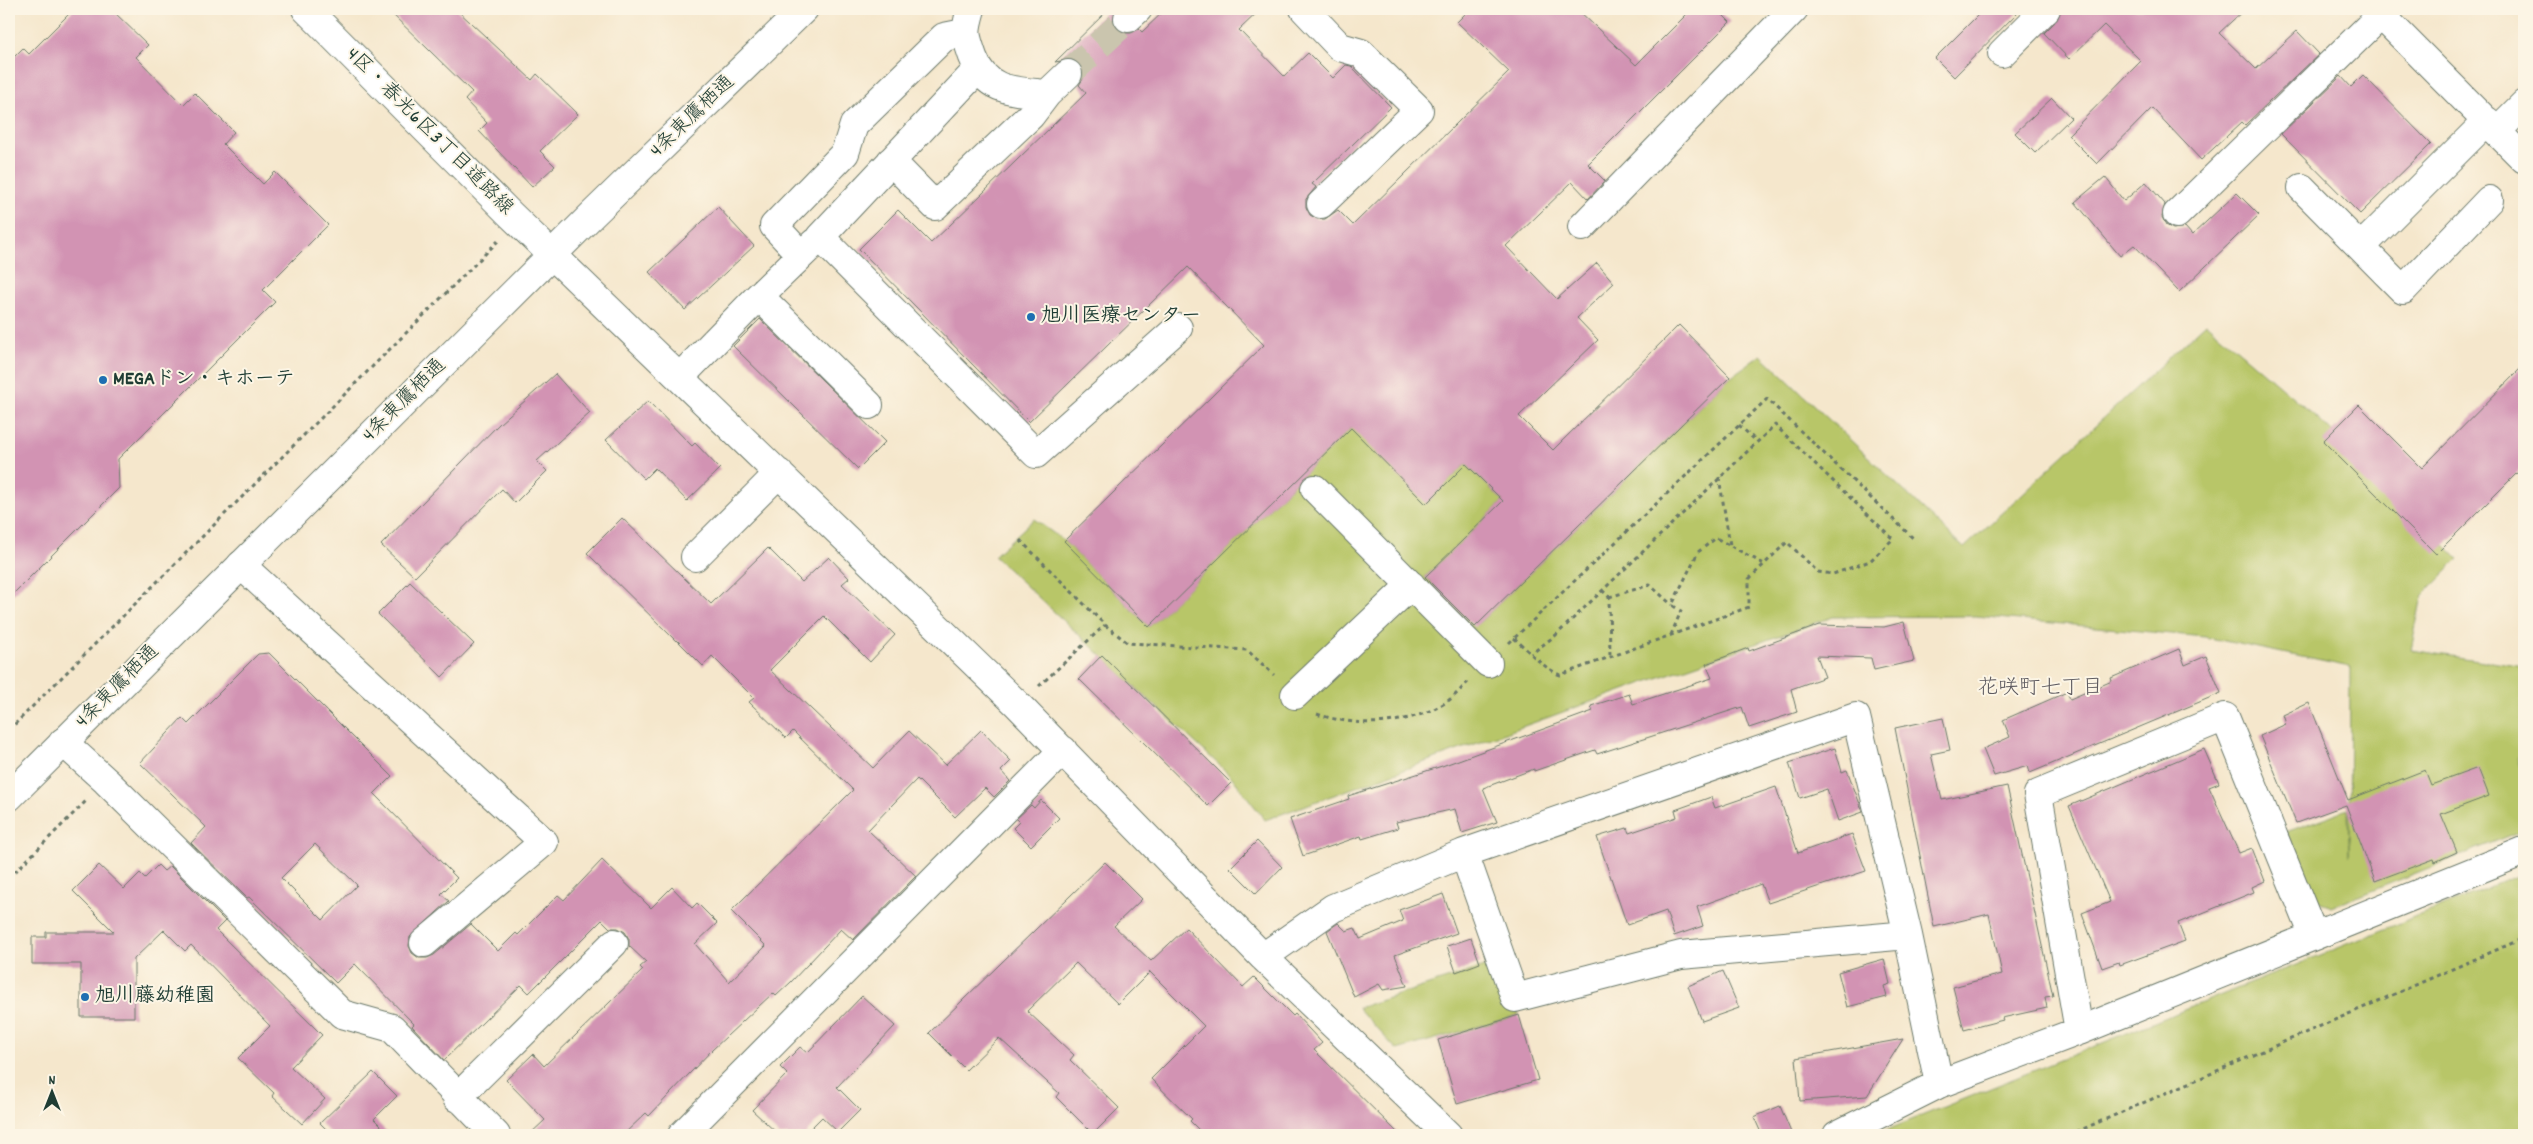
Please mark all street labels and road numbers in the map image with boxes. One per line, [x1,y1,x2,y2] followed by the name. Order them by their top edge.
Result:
[339,42,519,222] street label: 4区・春光6区3丁目道路線
[644,69,742,165] street label: 4条東鷹栖通
[357,353,453,449] street label: 4条東鷹栖通
[70,639,166,735] street label: 4条東鷹栖通

